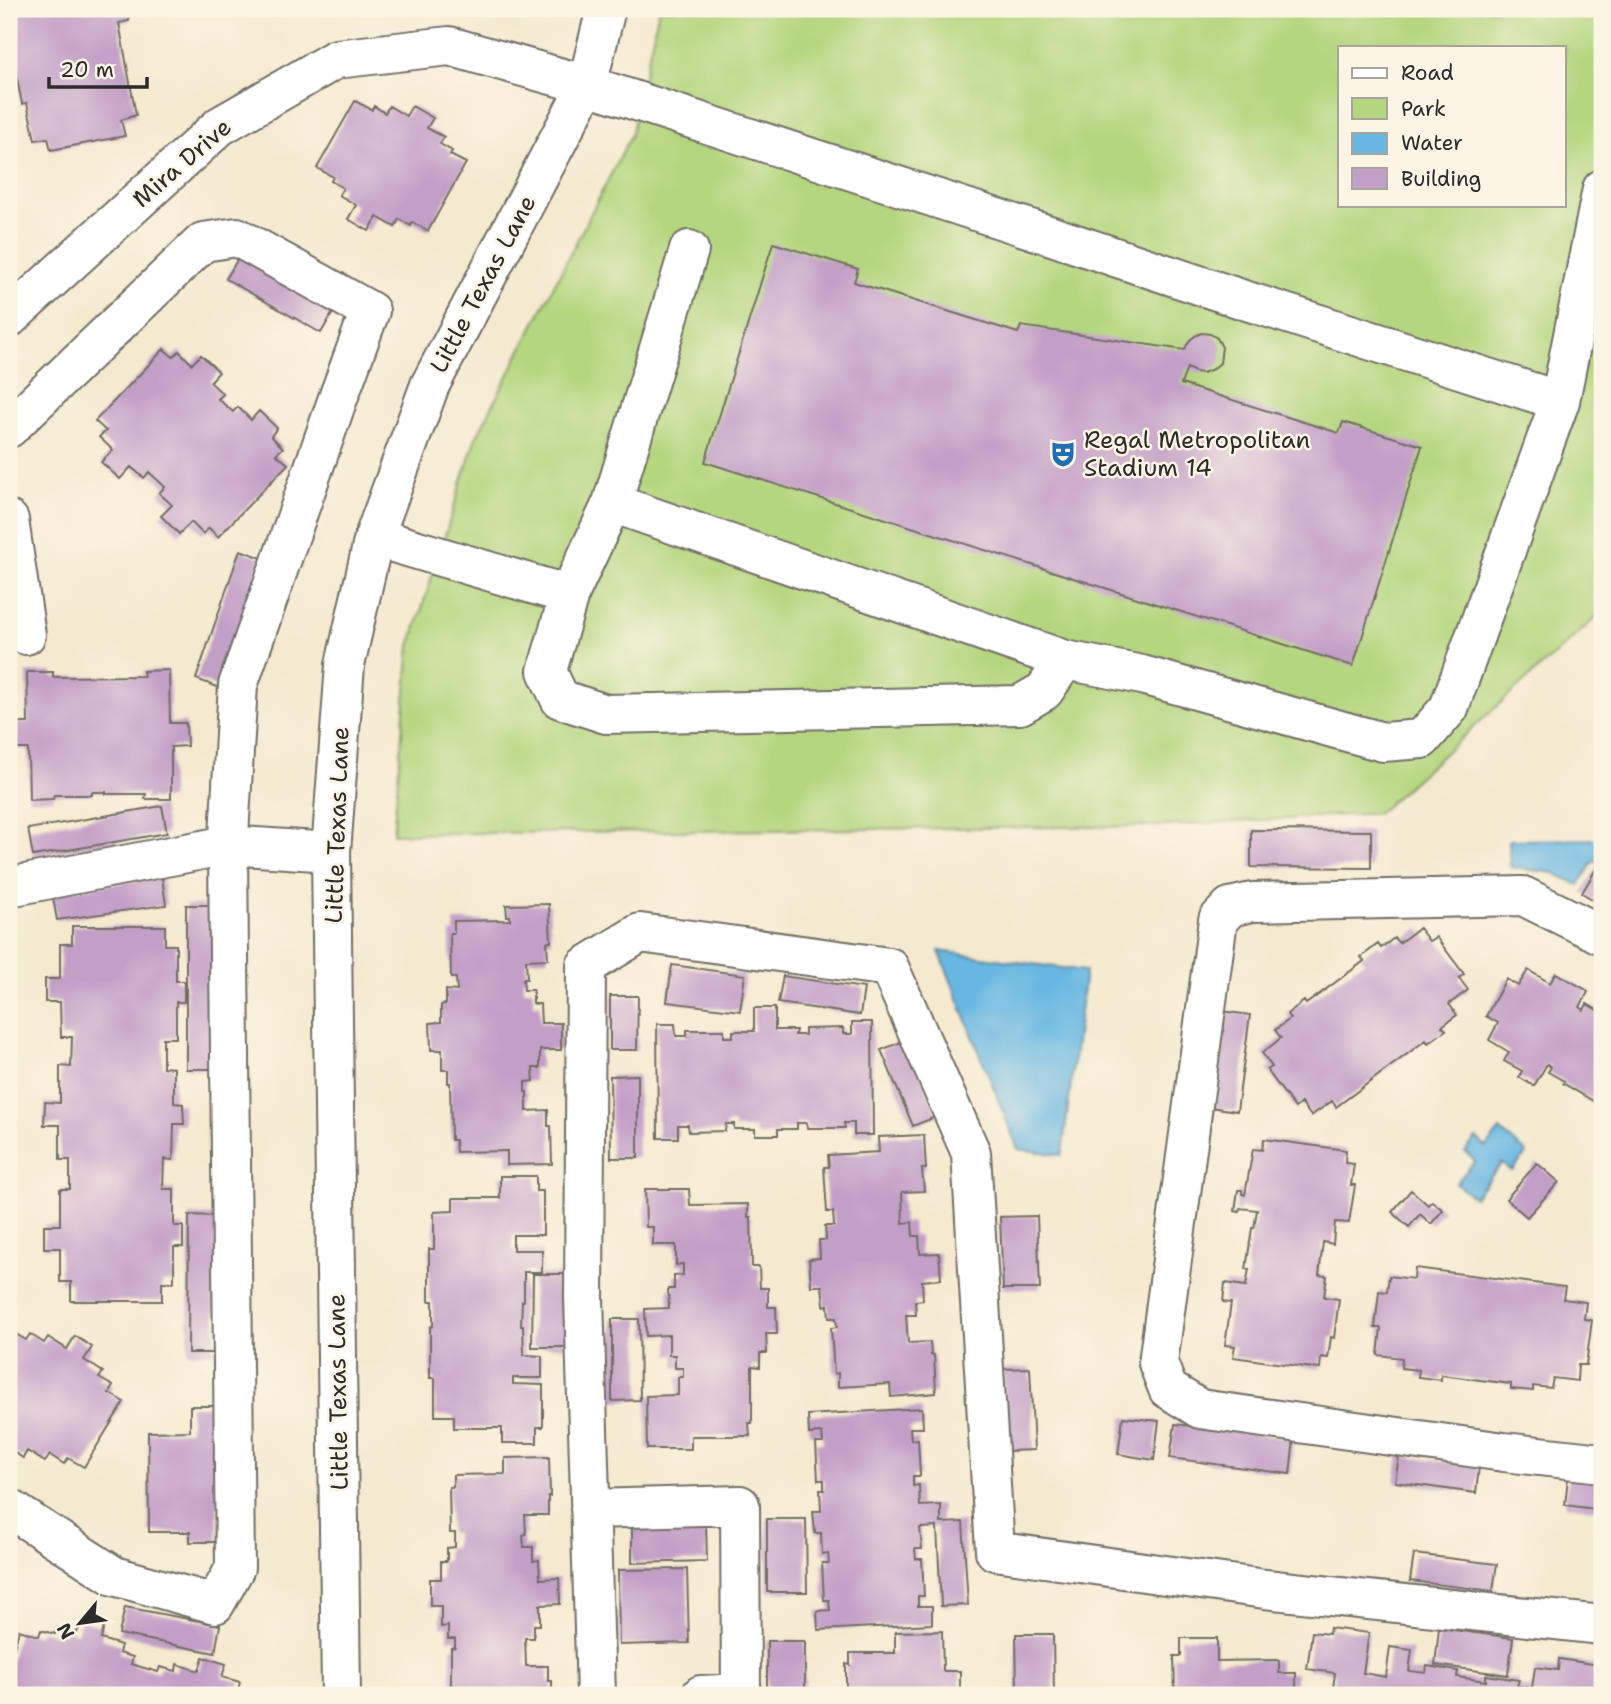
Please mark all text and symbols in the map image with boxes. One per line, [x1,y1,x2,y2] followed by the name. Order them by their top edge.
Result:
[49,46,147,90] scale bar
[1338,46,1566,206] legend
[60,56,114,84] text: 20 m
[1401,59,1454,87] text: Road
[1401,95,1446,123] text: Park
[126,111,238,215] street label: Mira Drive
[1401,129,1463,157] text: Water
[1401,165,1481,193] text: Building
[423,190,543,378] street label: Little Texas Lane
[1084,424,1310,484] place label: Regal Metropolitan Stadium 14
[1048,439,1078,469] theatre icon: Regal Metropolitan Stadium 14
[318,726,356,924] street label: Little Texas Lane
[320,1293,356,1491] street label: Little Texas Lane
[46,1588,116,1658] north arrow
[51,1618,80,1644] text: N

